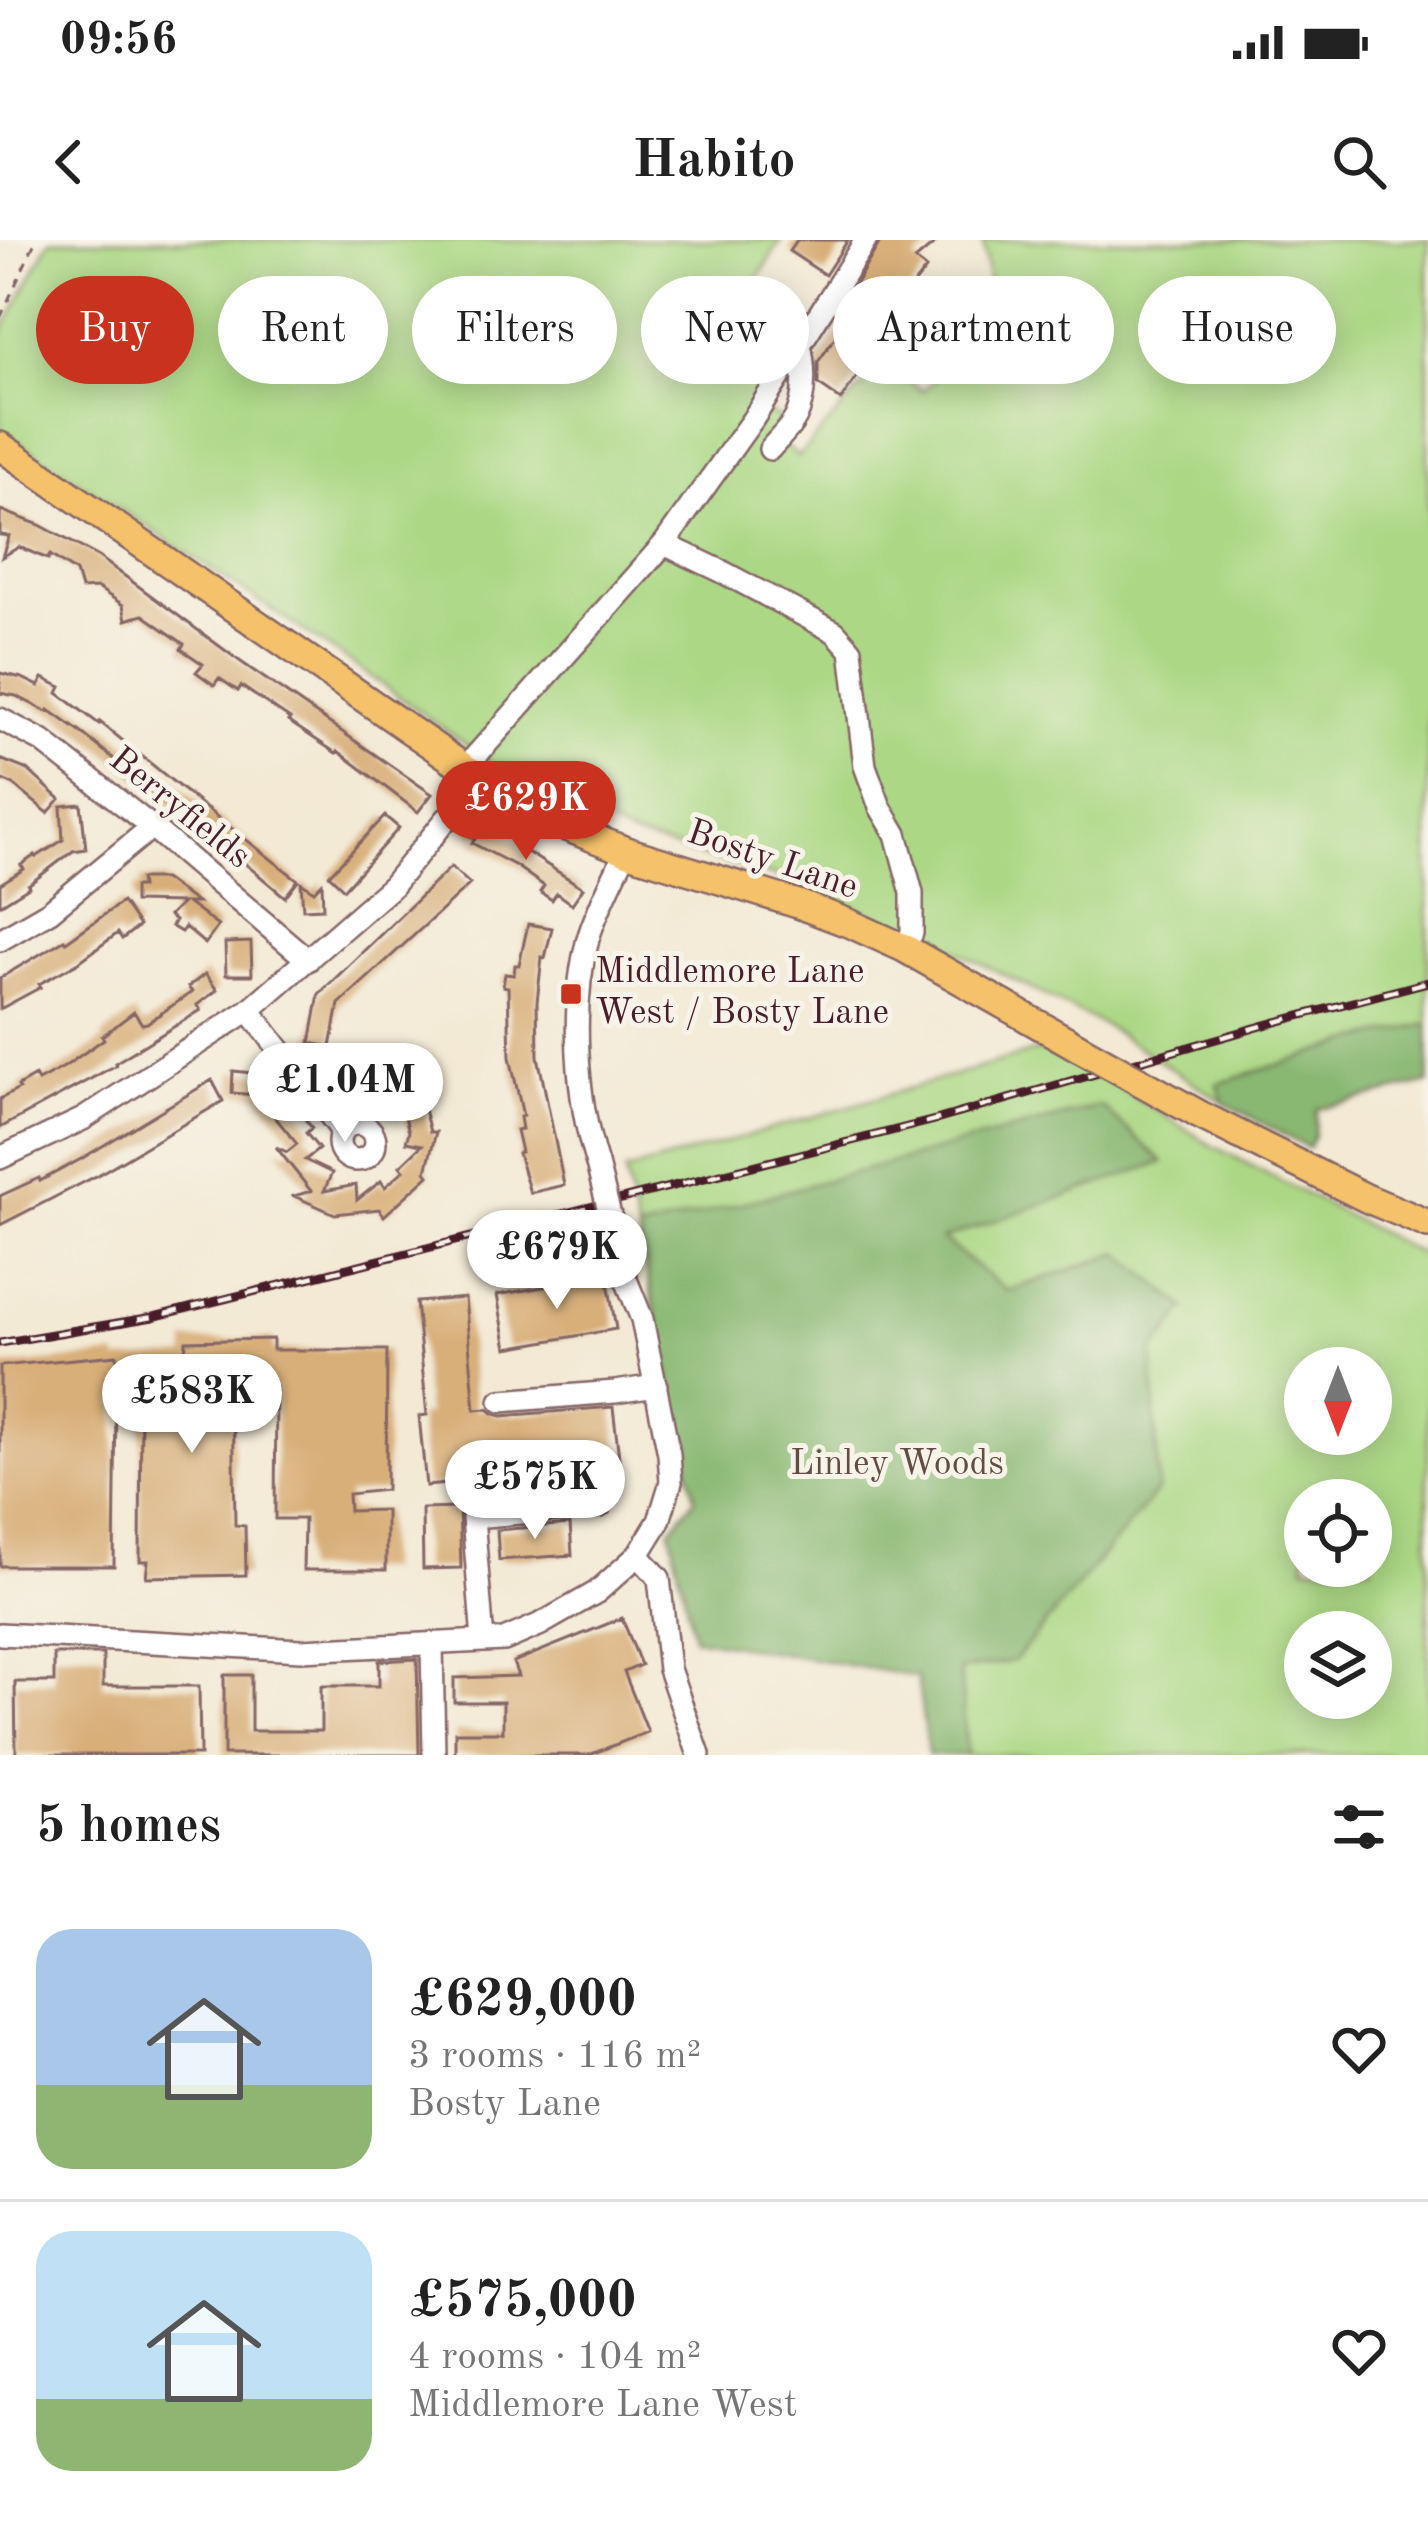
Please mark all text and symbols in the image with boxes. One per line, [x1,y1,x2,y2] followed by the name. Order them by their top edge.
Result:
[60,19,177,64] text: 09:56
[36,129,102,195] icon: back
[1326,129,1392,195] icon: search
[632,135,796,189] text: Habito
[36,276,194,384] chip: Buy
[218,276,388,384] chip: Rent
[412,276,617,384] chip: Filters
[641,276,809,384] chip: New
[833,276,1114,384] chip: Apartment
[1138,276,1336,384] chip: House
[102,742,256,876] street label: Berryfields
[442,761,610,863] pin: £629K
[463,780,589,819] text: £629K
[682,815,862,907] street label: Bosty Lane
[595,955,889,1032] place label: Middlemore Lane West / Bosty Lane
[558,981,584,1007] marker: Middlemore Lane West / Bosty Lane
[247,1043,443,1145] pin: £1.04M
[274,1062,416,1101] text: £1.04M
[473,1210,641,1312] pin: £679K
[494,1229,620,1268] text: £679K
[1284,1347,1392,1455] north arrow
[1284,1347,1392,1719] map controls
[108,1354,276,1456] pin: £583K
[129,1373,255,1412] text: £583K
[451,1440,619,1542] pin: £575K
[790,1447,1004,1483] park label: Linley Woods
[472,1459,598,1498] text: £575K
[1284,1479,1392,1587] button: locate
[1284,1611,1392,1719] button: layers
[1326,1794,1392,1860] icon: filters
[36,1802,221,1853] text: 5 homes
[408,1976,636,2027] text: £629,000
[132,1977,276,2121] icon: home
[1326,2016,1392,2082] icon: heart
[408,2037,701,2076] text: 3 rooms · 116 m²
[408,2085,601,2124] text: Bosty Lane
[408,2277,636,2328] text: £575,000
[132,2279,276,2423] icon: home
[1326,2318,1392,2384] icon: heart
[408,2338,701,2377] text: 4 rooms · 104 m²
[408,2386,797,2425] text: Middlemore Lane West

